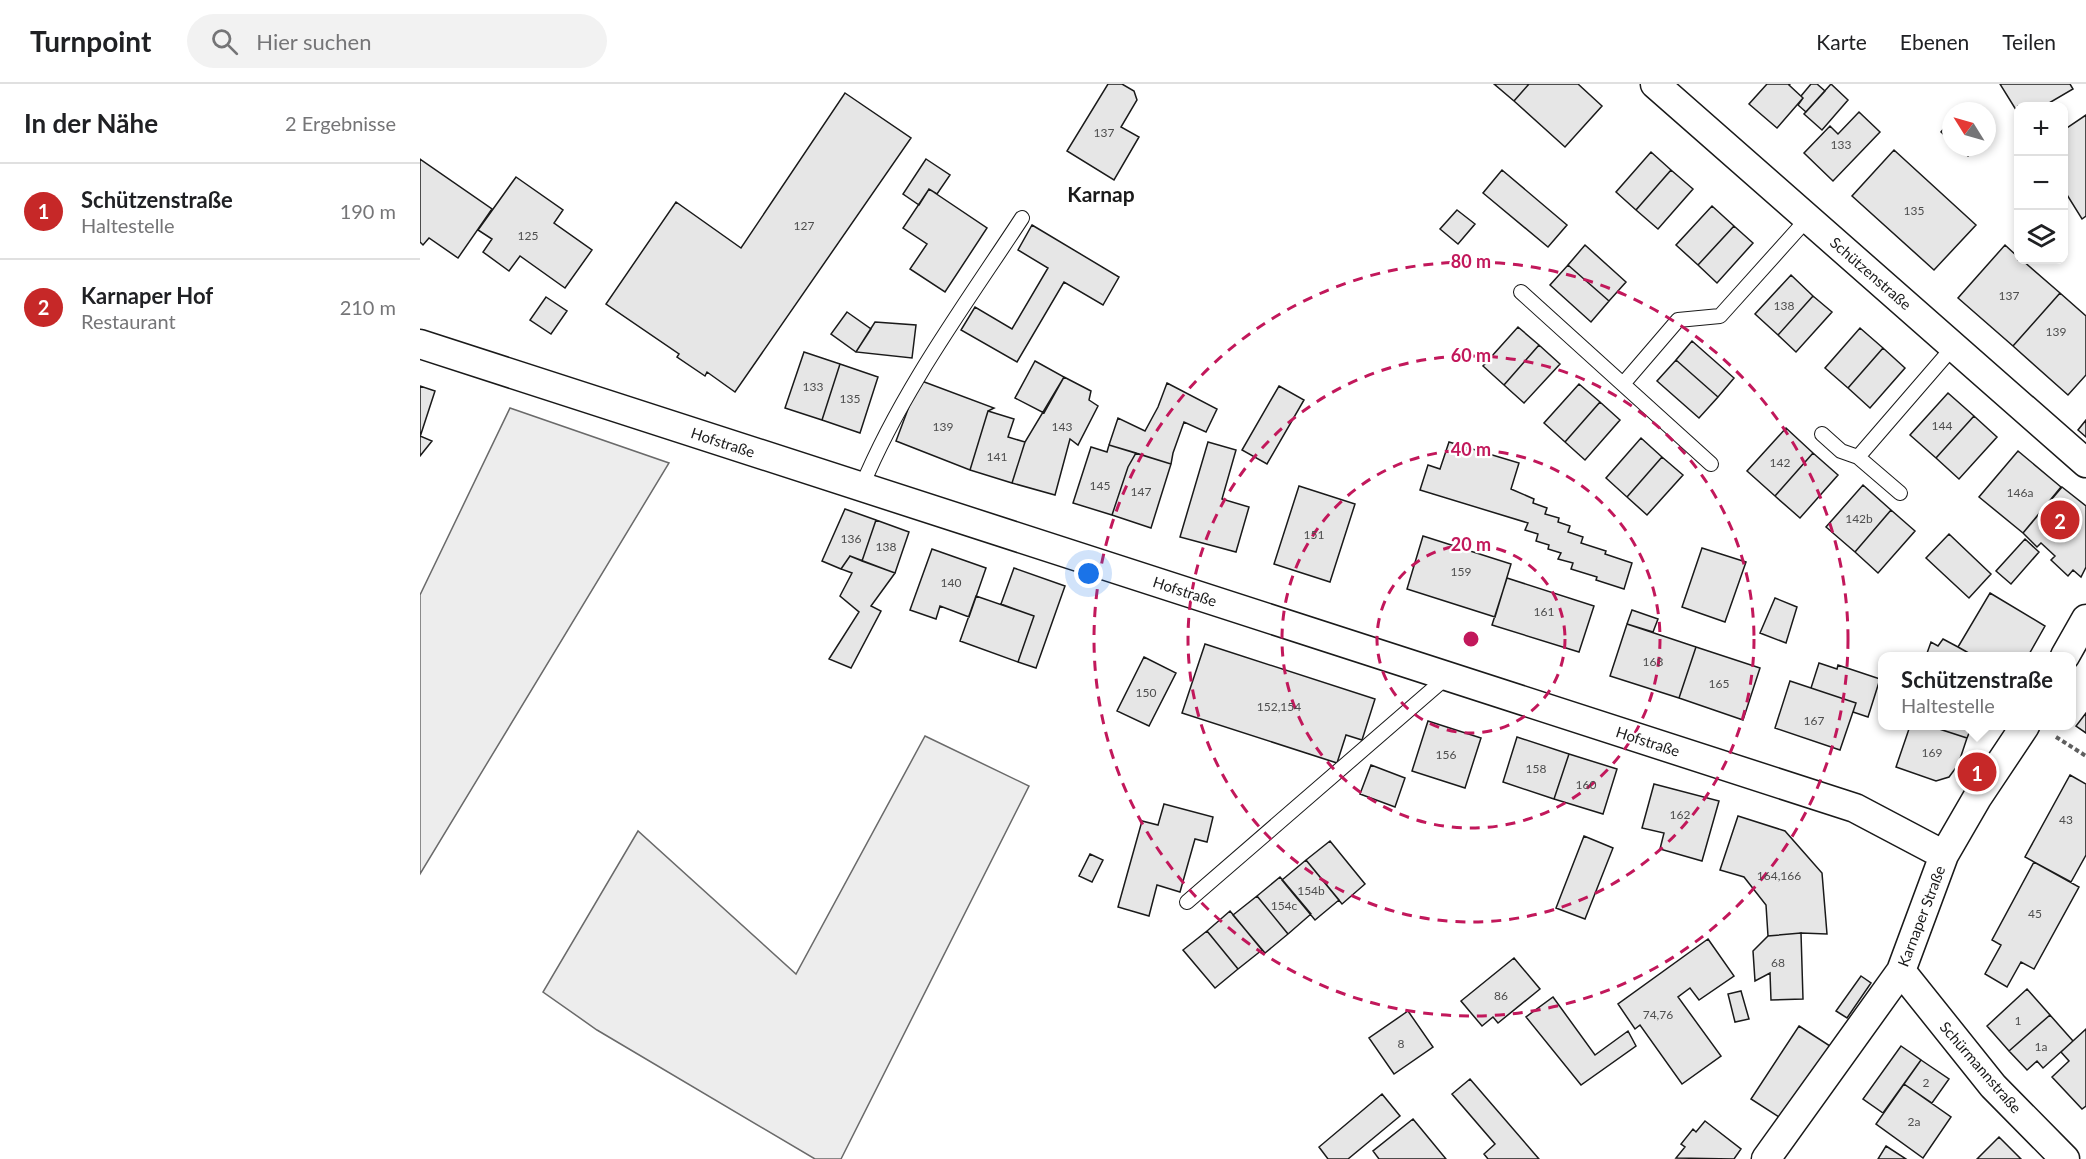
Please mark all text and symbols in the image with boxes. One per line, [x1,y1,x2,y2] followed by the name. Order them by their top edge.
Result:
[187,14,607,68] search box
[30,24,151,58] text: Turnpoint
[208,25,241,58] icon: search
[256,28,372,55] text: Hier suchen
[1816,29,1867,54] text: Karte
[1900,29,1969,54] text: Ebenen
[2002,29,2056,54] text: Teilen
[1942,102,1996,156] north arrow
[2014,102,2068,264] map controls
[2014,102,2068,156] button: +
[24,107,158,139] text: In der Nähe
[285,111,396,135] text: 2 Ergebnisse
[1094,125,1114,140] house number: 137
[1831,137,1851,152] house number: 133
[2014,156,2068,210] button: −
[1067,181,1135,206] district label: Karnap
[81,186,233,213] text: Schützenstraße
[38,199,49,223] text: 1
[340,199,396,223] text: 190 m
[1904,203,1924,218] house number: 135
[2014,210,2068,264] button: layers
[81,213,175,237] text: Haltestelle
[794,218,814,233] house number: 127
[518,228,538,243] house number: 125
[1827,233,1915,313] street label: Schützenstraße
[1451,250,1491,272] text: 80 m
[81,282,213,309] text: Karnaper Hof
[1999,288,2019,303] house number: 137
[38,295,49,319] text: 2
[340,295,396,319] text: 210 m
[1774,298,1794,313] house number: 138
[81,309,176,333] text: Restaurant
[2046,324,2066,339] house number: 139
[1451,344,1491,366] text: 60 m
[803,379,823,394] house number: 133
[840,391,860,406] house number: 135
[1932,418,1952,433] house number: 144
[933,419,953,434] house number: 139
[1052,419,1072,434] house number: 143
[689,423,757,461] street label: Hofstraße
[1451,438,1491,460] text: 40 m
[987,449,1007,464] house number: 141
[1770,455,1790,470] house number: 142
[1090,478,1110,493] house number: 145
[1131,484,1151,499] house number: 147
[2007,485,2033,500] house number: 146a
[2040,498,2080,542] pin: 2
[1845,511,1873,526] house number: 142b
[1304,527,1324,542] house number: 151
[841,531,861,546] house number: 136
[1451,533,1491,555] text: 20 m
[876,539,896,554] house number: 138
[1074,559,1103,588] your location
[1451,564,1471,579] house number: 159
[1151,572,1219,610] street label: Hofstraße
[941,575,961,590] house number: 140
[1534,604,1554,619] house number: 161
[1461,629,1481,649] centre of rings
[1878,652,2076,730] popup
[1643,654,1663,669] house number: 163
[1901,666,2053,693] text: Schützenstraße
[1709,676,1729,691] house number: 165
[1136,685,1156,700] house number: 150
[1901,693,1995,717] text: Haltestelle
[1257,699,1301,714] house number: 152,154
[1804,713,1824,728] house number: 167
[1614,722,1682,760] street label: Hofstraße
[1922,745,1942,760] house number: 169
[1436,747,1456,762] house number: 156
[1958,750,1996,794] pin: 1
[1526,761,1546,776] house number: 158
[1576,777,1596,792] house number: 160
[1670,807,1690,822] house number: 162
[2059,812,2073,827] house number: 43
[1894,863,1949,969] street label: Karnaper Straße
[1757,868,1801,883] house number: 164,166
[1297,883,1325,898] house number: 154b
[1271,898,1298,913] house number: 154c
[2028,906,2042,921] house number: 45
[1771,955,1785,970] house number: 68
[1494,988,1508,1003] house number: 86
[1643,1007,1673,1022] house number: 74,76
[2015,1013,2022,1028] house number: 1
[1936,1018,2026,1116] street label: Schürmannstraße
[1398,1036,1405,1051] house number: 8
[2035,1039,2047,1054] house number: 1a
[1923,1075,1930,1090] house number: 2
[1908,1114,1920,1129] house number: 2a

